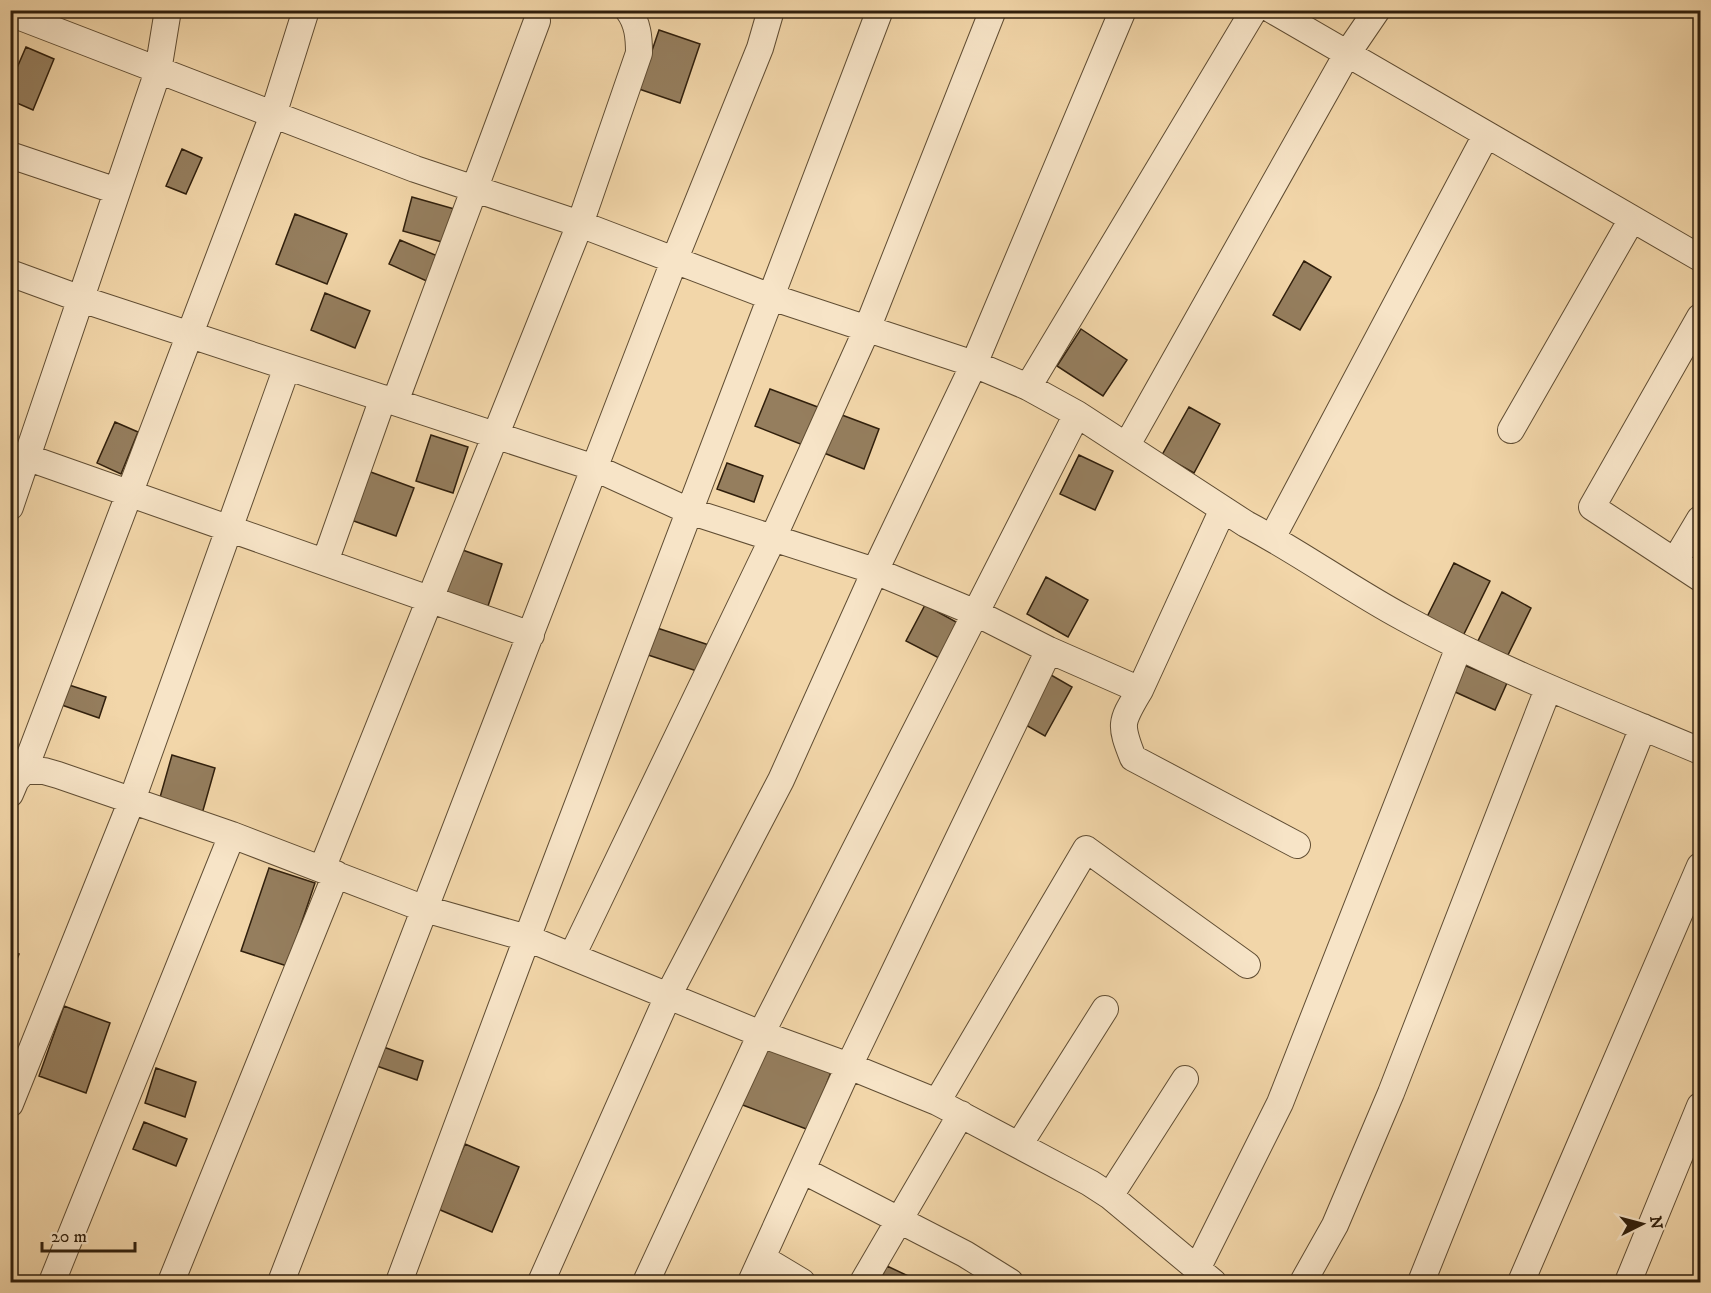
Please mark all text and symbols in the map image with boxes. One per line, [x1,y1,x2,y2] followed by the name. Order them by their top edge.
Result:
[1612,1194,1672,1254] north arrow
[42,1215,135,1253] scale bar
[1645,1215,1667,1230] text: N
[51,1226,87,1248] text: 20 m

